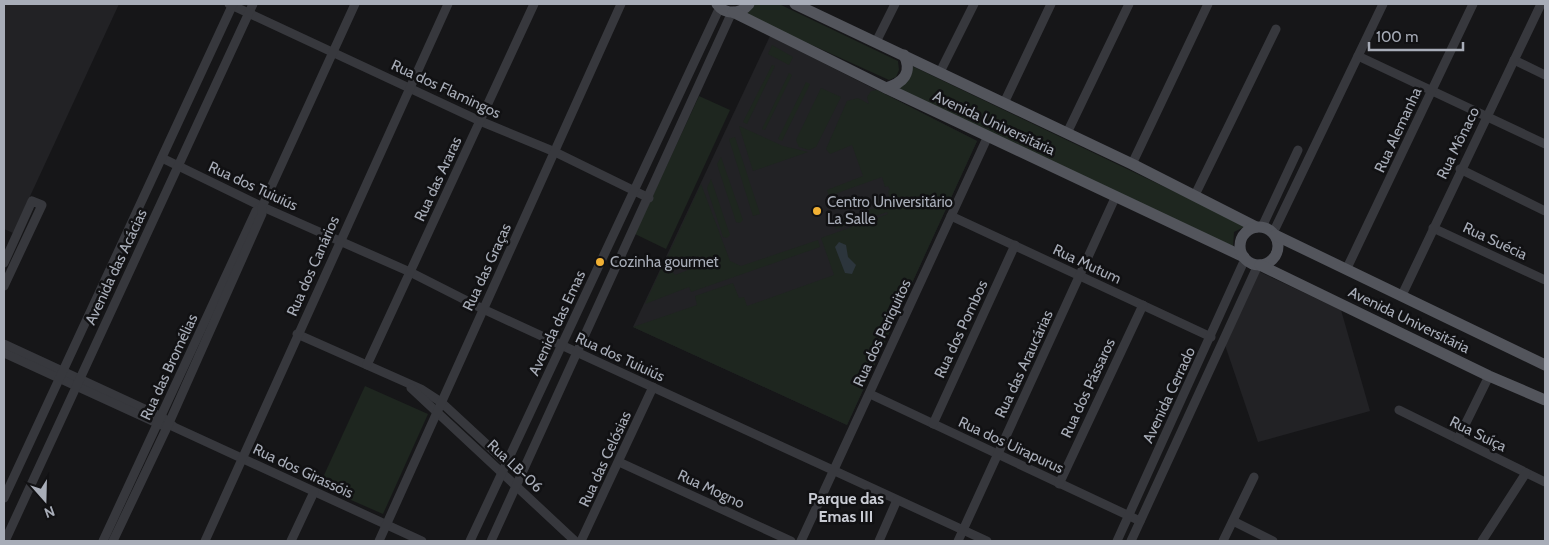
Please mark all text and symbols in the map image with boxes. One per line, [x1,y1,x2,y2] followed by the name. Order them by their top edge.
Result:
[1369,20,1463,52] scale bar
[1376,28,1418,46] text: 100 m
[388,56,504,122] street label: Rua dos Flamingos
[1370,84,1426,175] street label: Rua Alemanha
[930,87,1059,160] street label: Avenida Universitária
[1433,104,1483,182] street label: Rua Mônaco
[411,134,465,224] street label: Rua das Araras
[206,157,300,215] street label: Rua dos Tuiuiús
[827,193,953,228] place label: Centro Universitário La Salle
[811,205,823,217] marker: Centro Universitário La Salle
[81,206,151,328] street label: Avenida das Acácias
[283,213,343,319] street label: Rua dos Canários
[1460,218,1531,264] street label: Rua Suécia
[459,220,515,314] street label: Rua das Graças
[1050,240,1124,288] street label: Rua Mutum
[610,253,719,271] place label: Cozinha gourmet
[594,256,606,268] marker: Cozinha gourmet
[525,268,589,378] street label: Avenida das Emas
[849,276,915,390] street label: Rua dos Periquitos
[930,277,992,381] street label: Rua dos Pombos
[1345,283,1473,358] street label: Avenida Universitária
[991,307,1057,421] street label: Rua das Araucárias
[137,311,201,423] street label: Rua das Bromélias
[573,328,667,386] street label: Rua dos Tuiuiús
[1057,335,1119,441] street label: Rua dos Pássaros
[1139,344,1199,446] street label: Avenida Cerrado
[575,408,635,510] street label: Rua das Celósias
[955,413,1067,477] street label: Rua dos Uirapurus
[1447,413,1510,456] street label: Rua Suíça
[484,436,546,496] street label: Rua LB-06
[250,440,356,502] street label: Rua dos Girassóis
[675,466,747,512] street label: Rua Mogno
[20,475,70,525] north arrow
[808,489,884,526] district label: Parque das Emas III
[42,502,57,522] text: N

